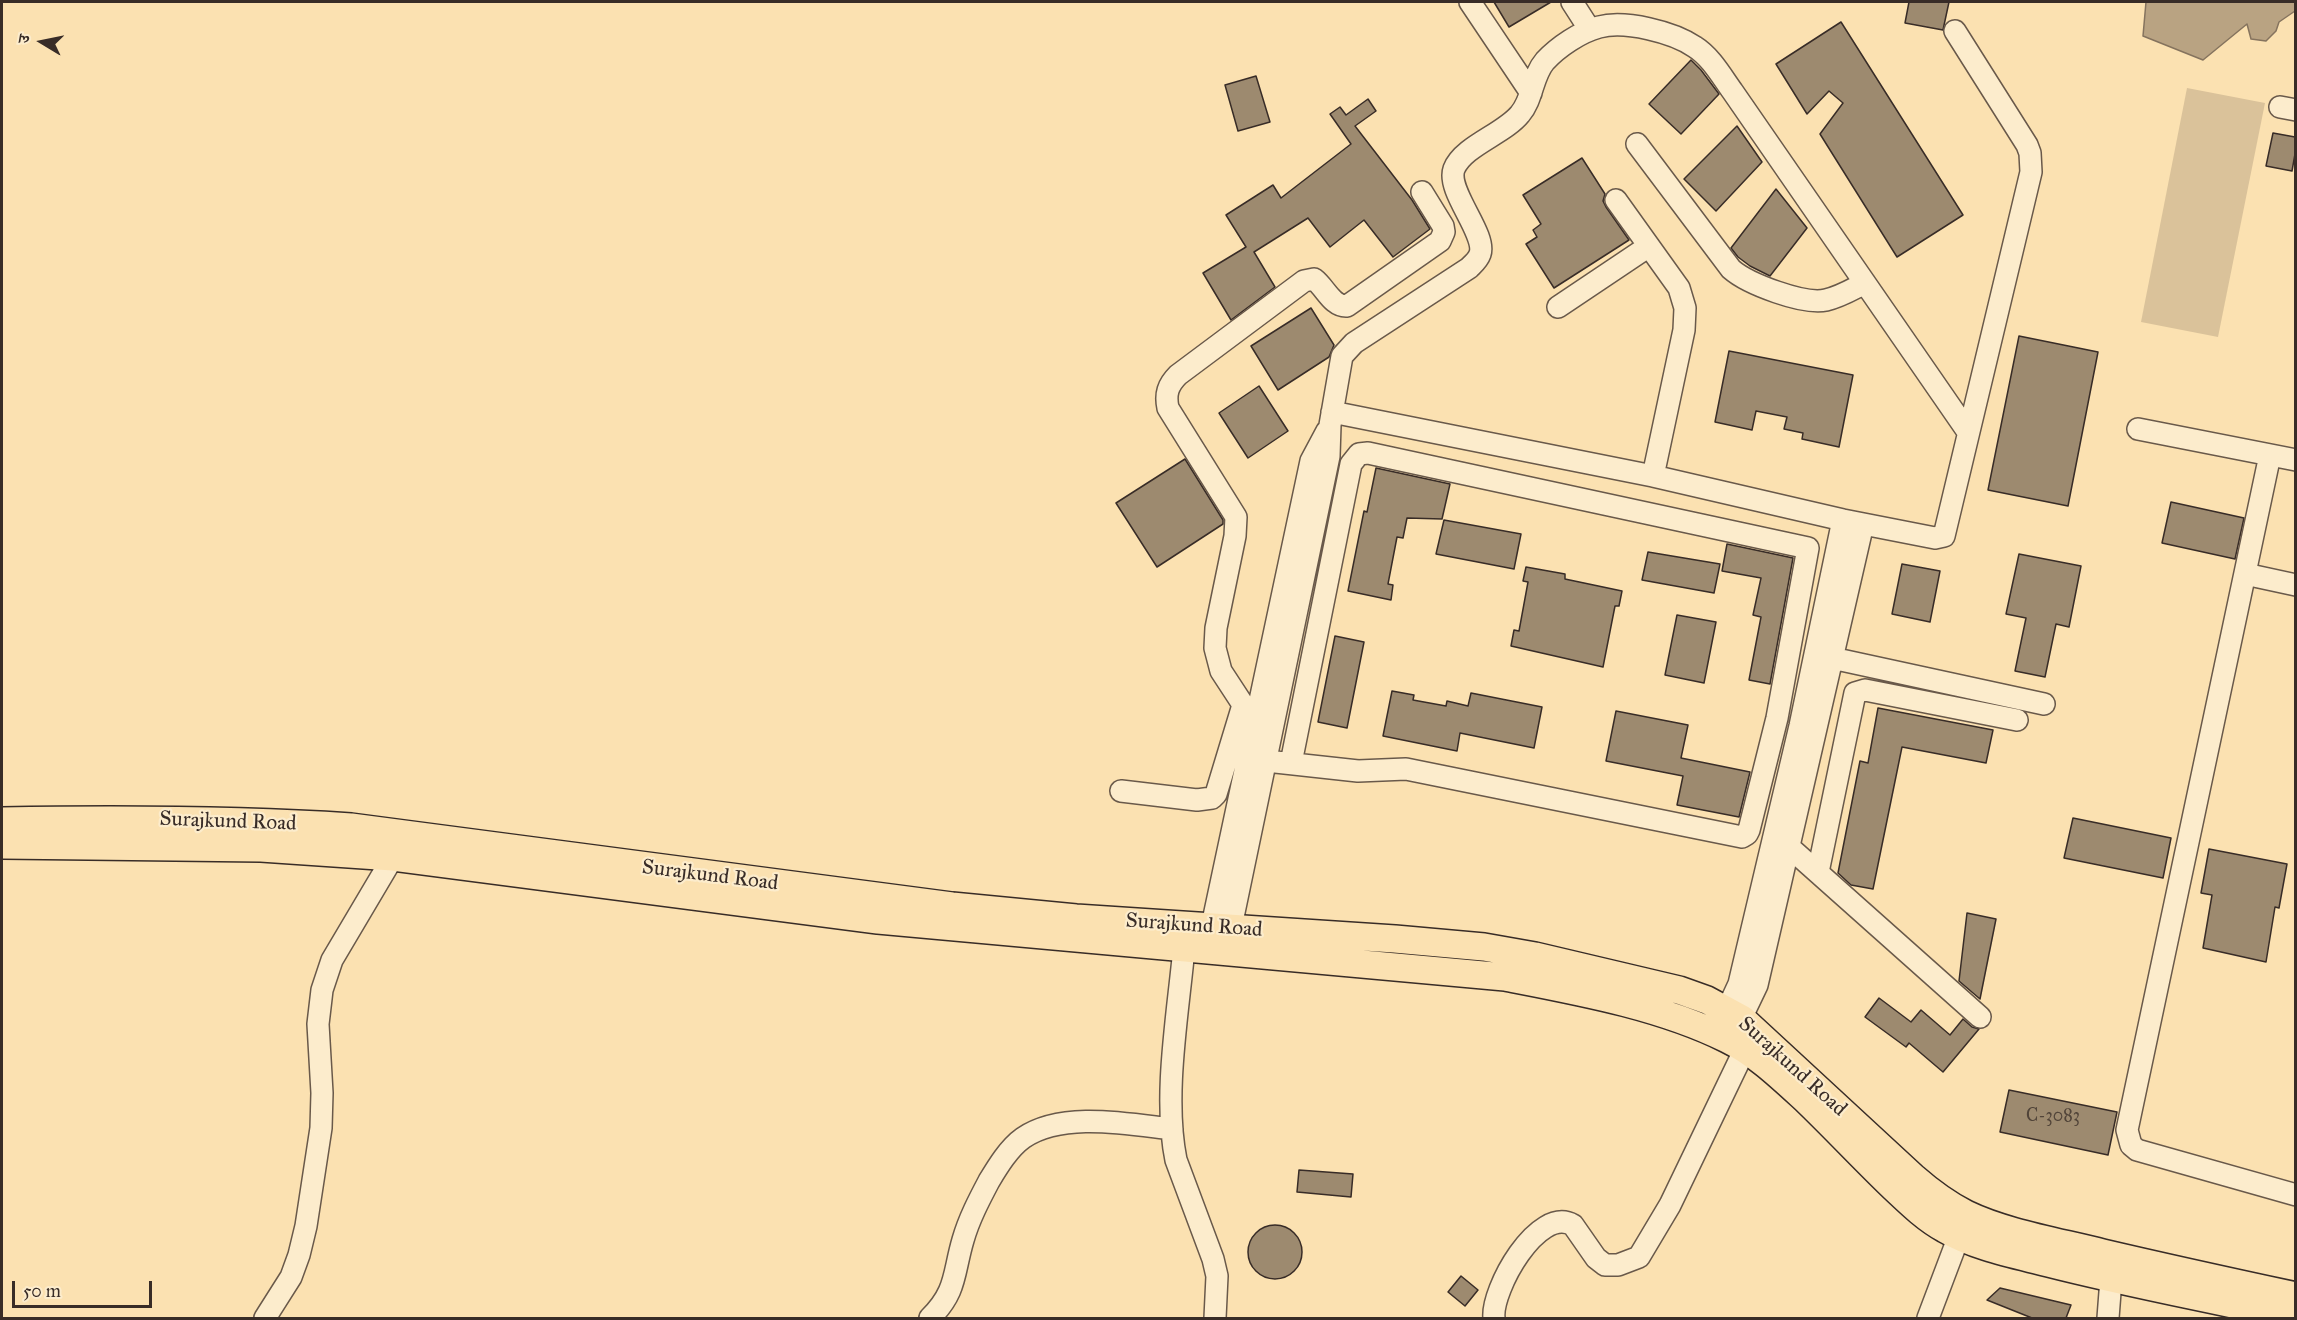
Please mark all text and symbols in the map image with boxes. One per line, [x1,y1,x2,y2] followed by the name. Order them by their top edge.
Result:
[12,12,72,72] north arrow
[14,33,34,44] text: उ
[159,807,297,837] street label: Surajkund Road
[640,855,780,897] street label: Surajkund Road
[1125,909,1263,943] street label: Surajkund Road
[1733,1012,1851,1122] street label: Surajkund Road
[2026,1106,2080,1128] house number: C-3083
[15,1269,154,1307] scale bar
[23,1280,61,1302] text: 50 m

